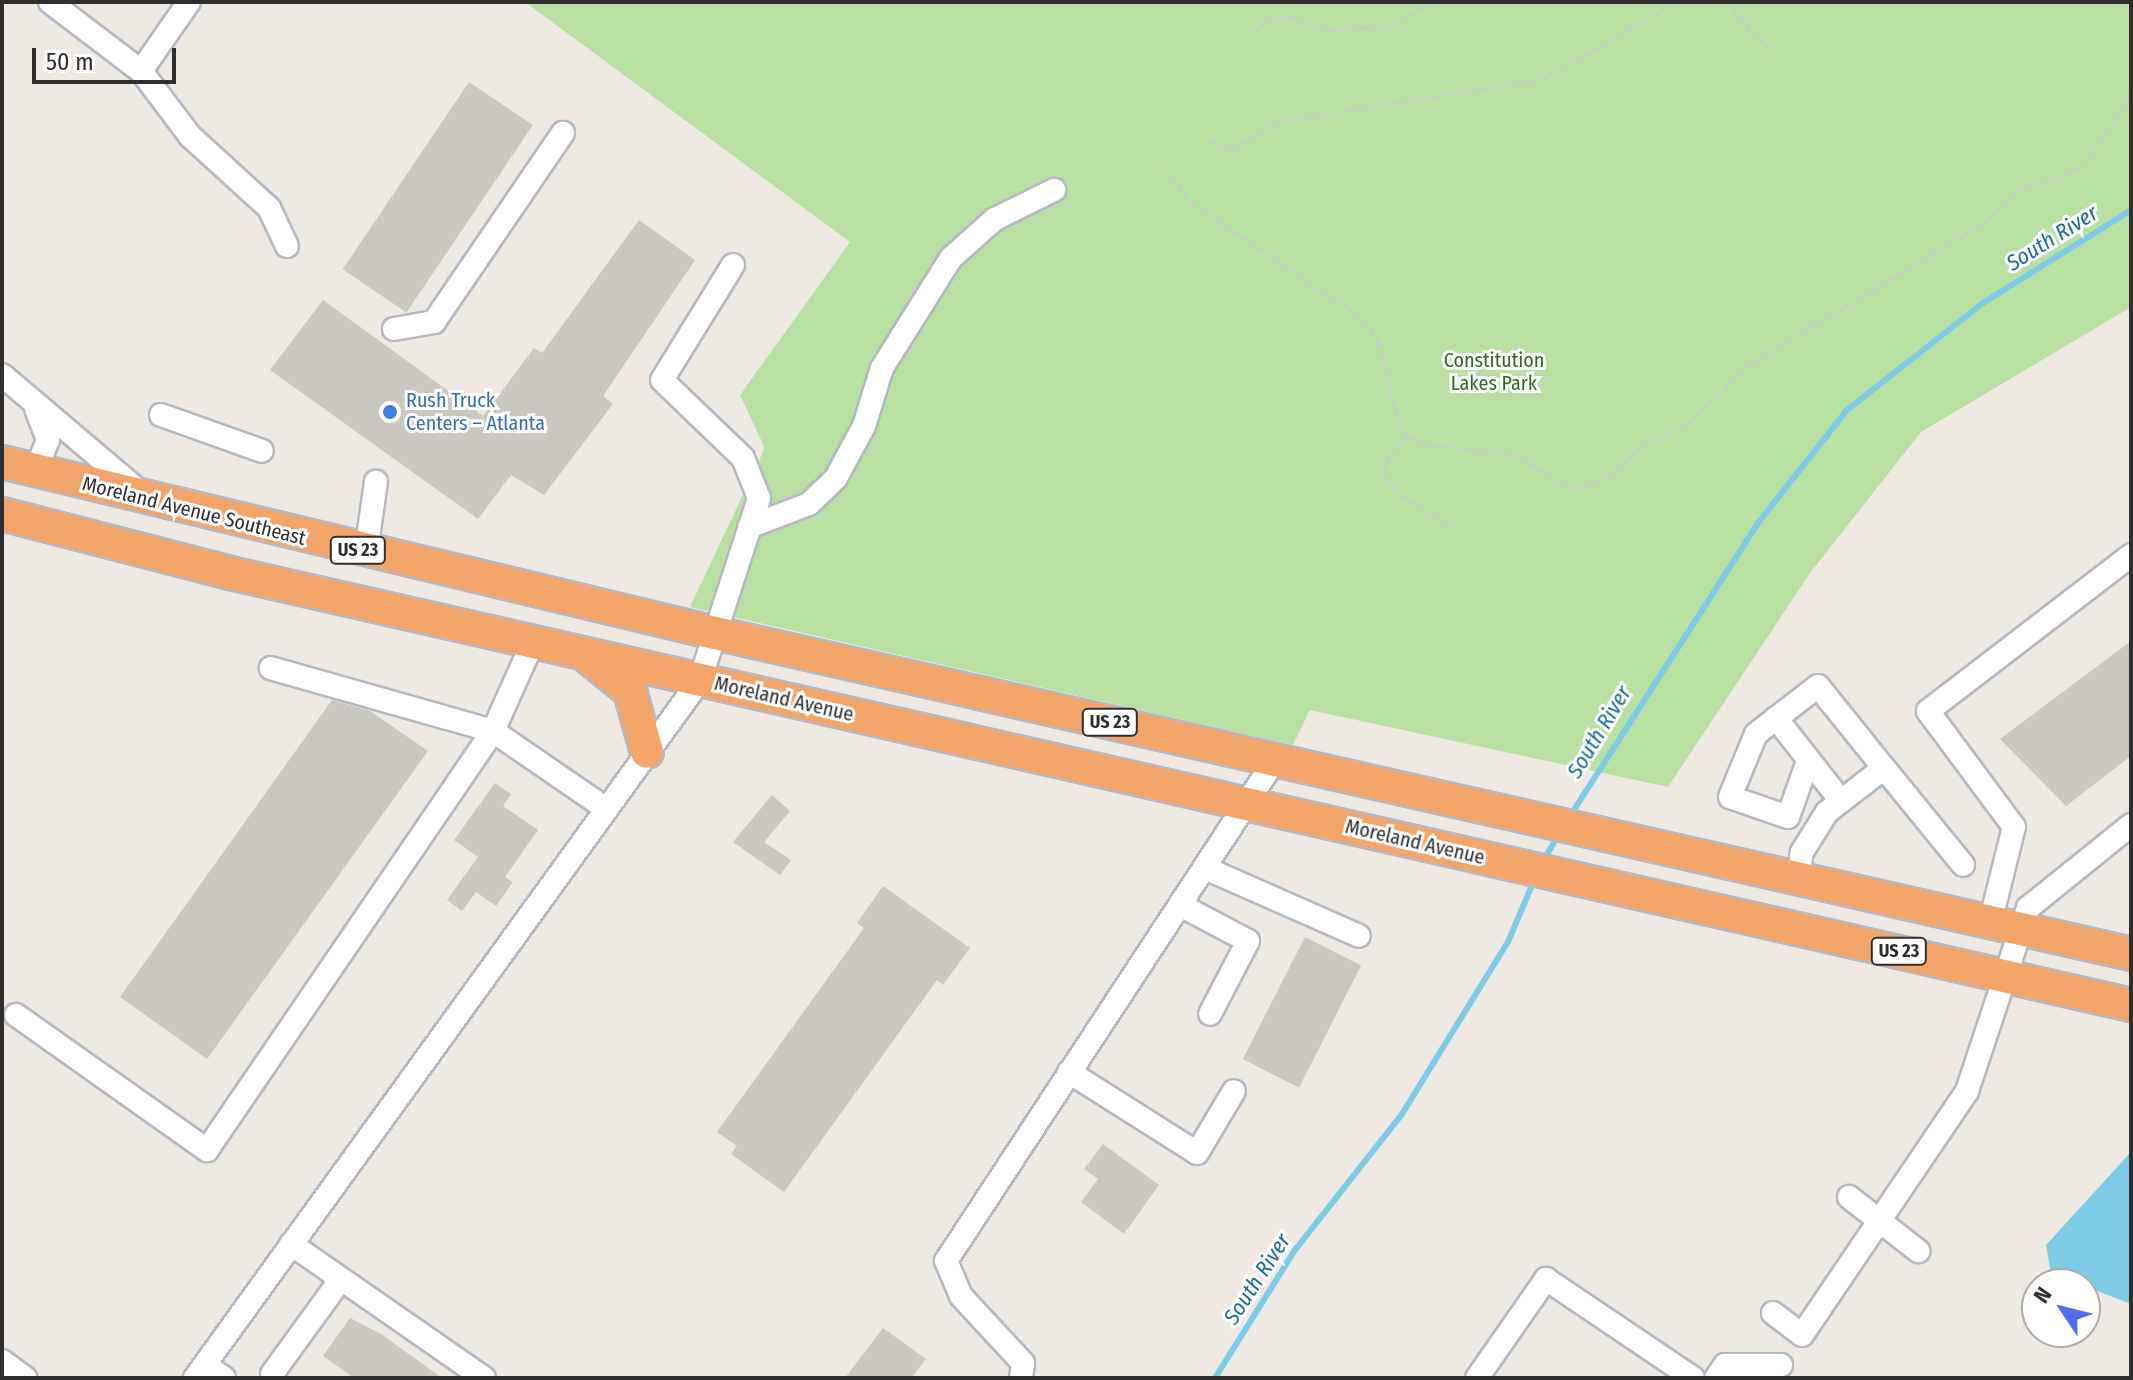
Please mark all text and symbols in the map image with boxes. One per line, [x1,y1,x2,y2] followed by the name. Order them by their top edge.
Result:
[36,32,180,82] scale bar
[46,48,94,76] text: 50 m
[2002,200,2102,276] water label: South River
[1444,348,1544,395] park label: Constitution Lakes Park
[406,388,545,435] place label: Rush Truck Centers – Atlanta
[381,403,399,421] marker: Rush Truck Centers – Atlanta
[80,472,308,550] street label: Moreland Avenue Southeast
[328,536,388,564] road number: US 23
[712,671,856,727] street label: Moreland Avenue
[1561,681,1637,783] water label: South River
[1080,708,1140,736] road number: US 23
[1343,814,1487,870] street label: Moreland Avenue
[1869,937,1929,965] road number: US 23
[1218,1229,1296,1329] water label: South River
[2021,1268,2101,1348] north arrow
[2028,1282,2057,1308] text: N

